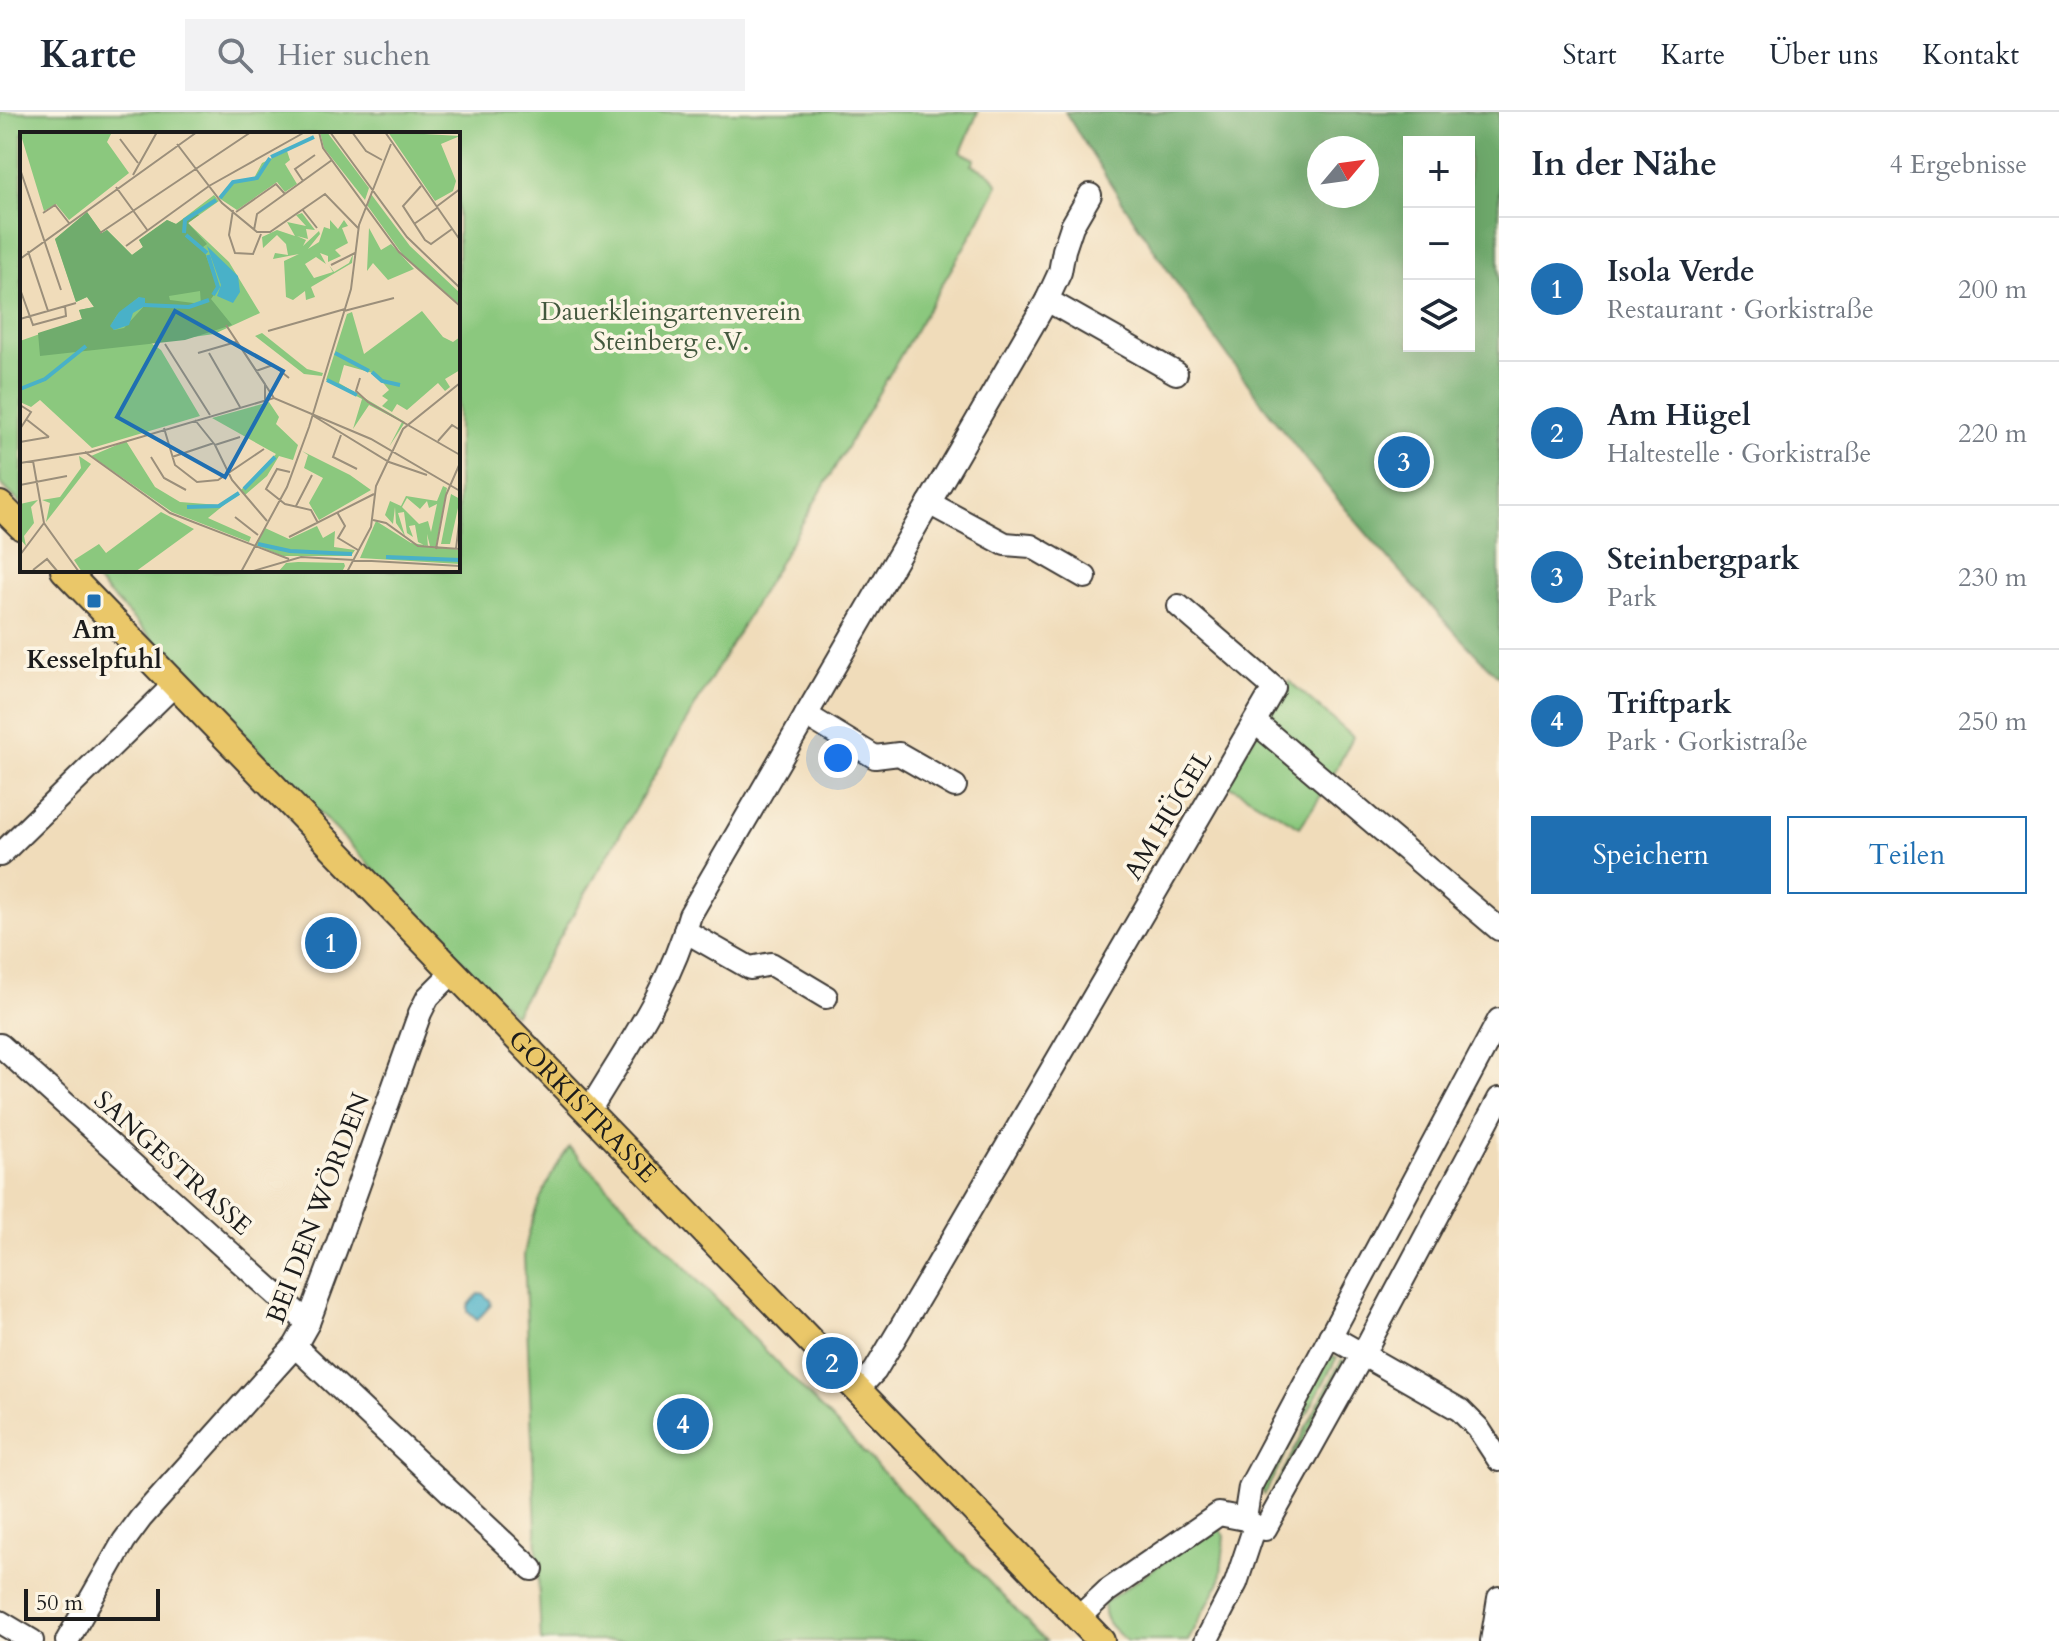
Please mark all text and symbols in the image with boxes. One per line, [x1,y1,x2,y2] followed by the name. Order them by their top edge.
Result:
[185,19,745,91] search box
[40,29,137,81] text: Karte
[213,33,257,77] icon: search
[277,35,431,76] text: Hier suchen
[1563,36,1617,74] text: Start
[1661,36,1725,74] text: Karte
[1769,36,1878,74] text: Über uns
[1922,36,2019,74] text: Kontakt
[20,132,460,572] inset map
[1307,136,1379,208] north arrow
[1403,136,1475,352] map controls
[1403,136,1475,208] button: +
[1531,141,1717,187] text: In der Nähe
[1890,147,2027,182] text: 4 Ergebnisse
[1403,208,1475,280] button: −
[1607,251,1755,292] text: Isola Verde
[1550,272,1564,307] text: 1
[1958,272,2027,307] text: 200 m
[1403,280,1475,352] button: layers
[1607,292,1874,327] text: Restaurant · Gorkistraße
[541,294,802,359] park label: Dauerkleingartenverein Steinberg e.V.
[1607,395,1751,436] text: Am Hügel
[1550,416,1564,451] text: 2
[1958,416,2027,451] text: 220 m
[1378,432,1430,492] pin: 3
[1607,436,1871,471] text: Haltestelle · Gorkistraße
[1607,539,1800,580] text: Steinbergpark
[1550,560,1564,595] text: 3
[1958,560,2027,595] text: 230 m
[1607,580,1657,615] text: Park
[85,592,103,610] marker: Am Kesselpfuhl
[26,612,162,677] place label: Am Kesselpfuhl
[1607,683,1732,724] text: Triftpark
[1550,704,1564,739] text: 4
[1958,704,2027,739] text: 250 m
[1607,724,1808,759] text: Park · Gorkistraße
[818,738,858,778] your location
[1116,743,1221,886] street label: AM HÜGEL
[1531,816,1771,894] button: Speichern
[1787,816,2027,894] button: Teilen
[305,913,357,973] pin: 1
[501,1022,665,1190] street label: GORKISTRASSE
[87,1083,259,1243] street label: SANGESTRASSE
[258,1088,378,1328] street label: BEI DEN WÖRDEN
[806,1333,858,1393] pin: 2
[657,1394,709,1454] pin: 4
[24,1585,160,1621] scale bar
[36,1588,83,1618] text: 50 m

